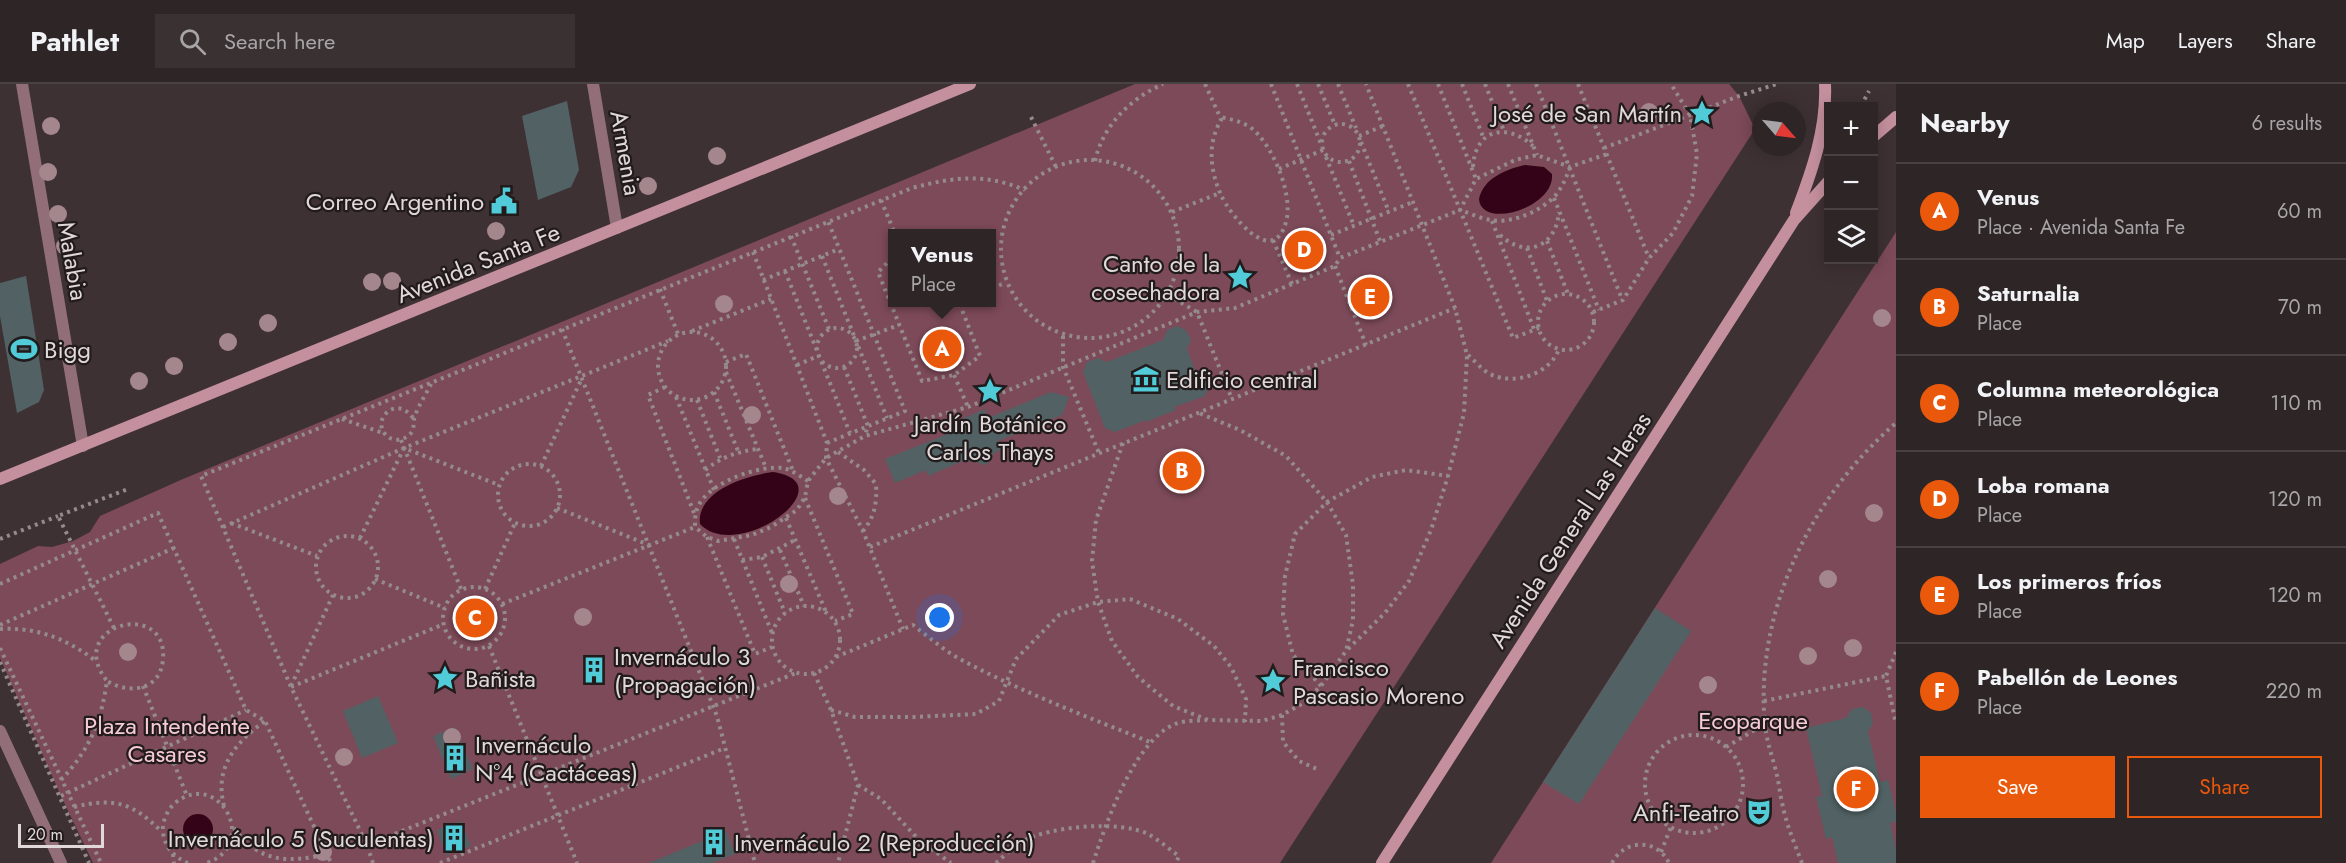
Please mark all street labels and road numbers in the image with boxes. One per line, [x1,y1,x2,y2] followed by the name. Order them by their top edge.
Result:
[601,108,651,198] street label: Armenia
[391,214,565,312] street label: Avenida Santa Fe
[49,219,97,303] street label: Malabia
[1480,405,1660,655] street label: Avenida General Las Heras

